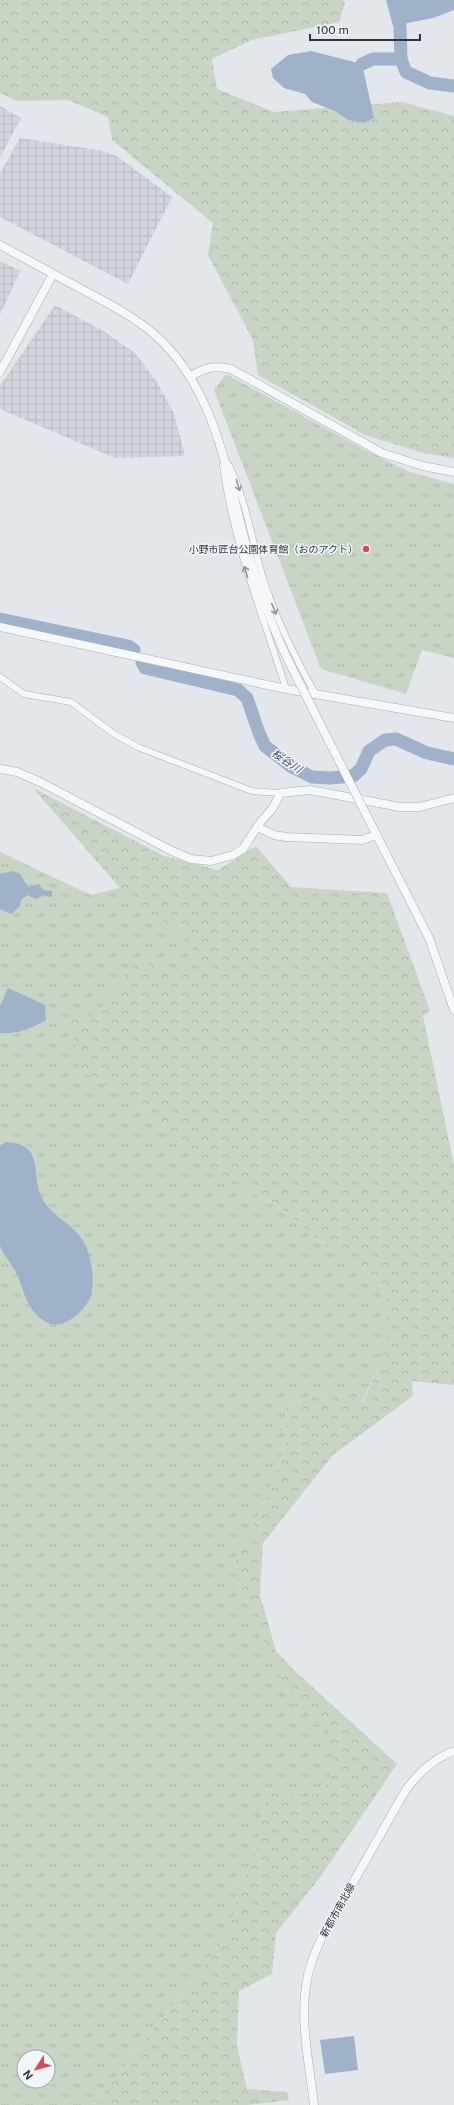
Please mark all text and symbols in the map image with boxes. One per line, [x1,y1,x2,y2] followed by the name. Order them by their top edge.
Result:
[310,16,420,42] scale bar
[316,23,349,37] text: 100 m
[235,478,242,491] one-way arrow
[189,543,358,555] place label: 小野市匠台公園体育館（おのアクト）
[361,544,371,554] marker: 小野市匠台公園体育館（おのアクト）
[242,566,249,579] one-way arrow
[271,603,279,615] one-way arrow
[270,747,305,776] water label: 桜谷川
[317,1881,357,1939] street label: 新都市南北線
[16,2049,56,2089] north arrow
[21,2068,35,2082] text: N

